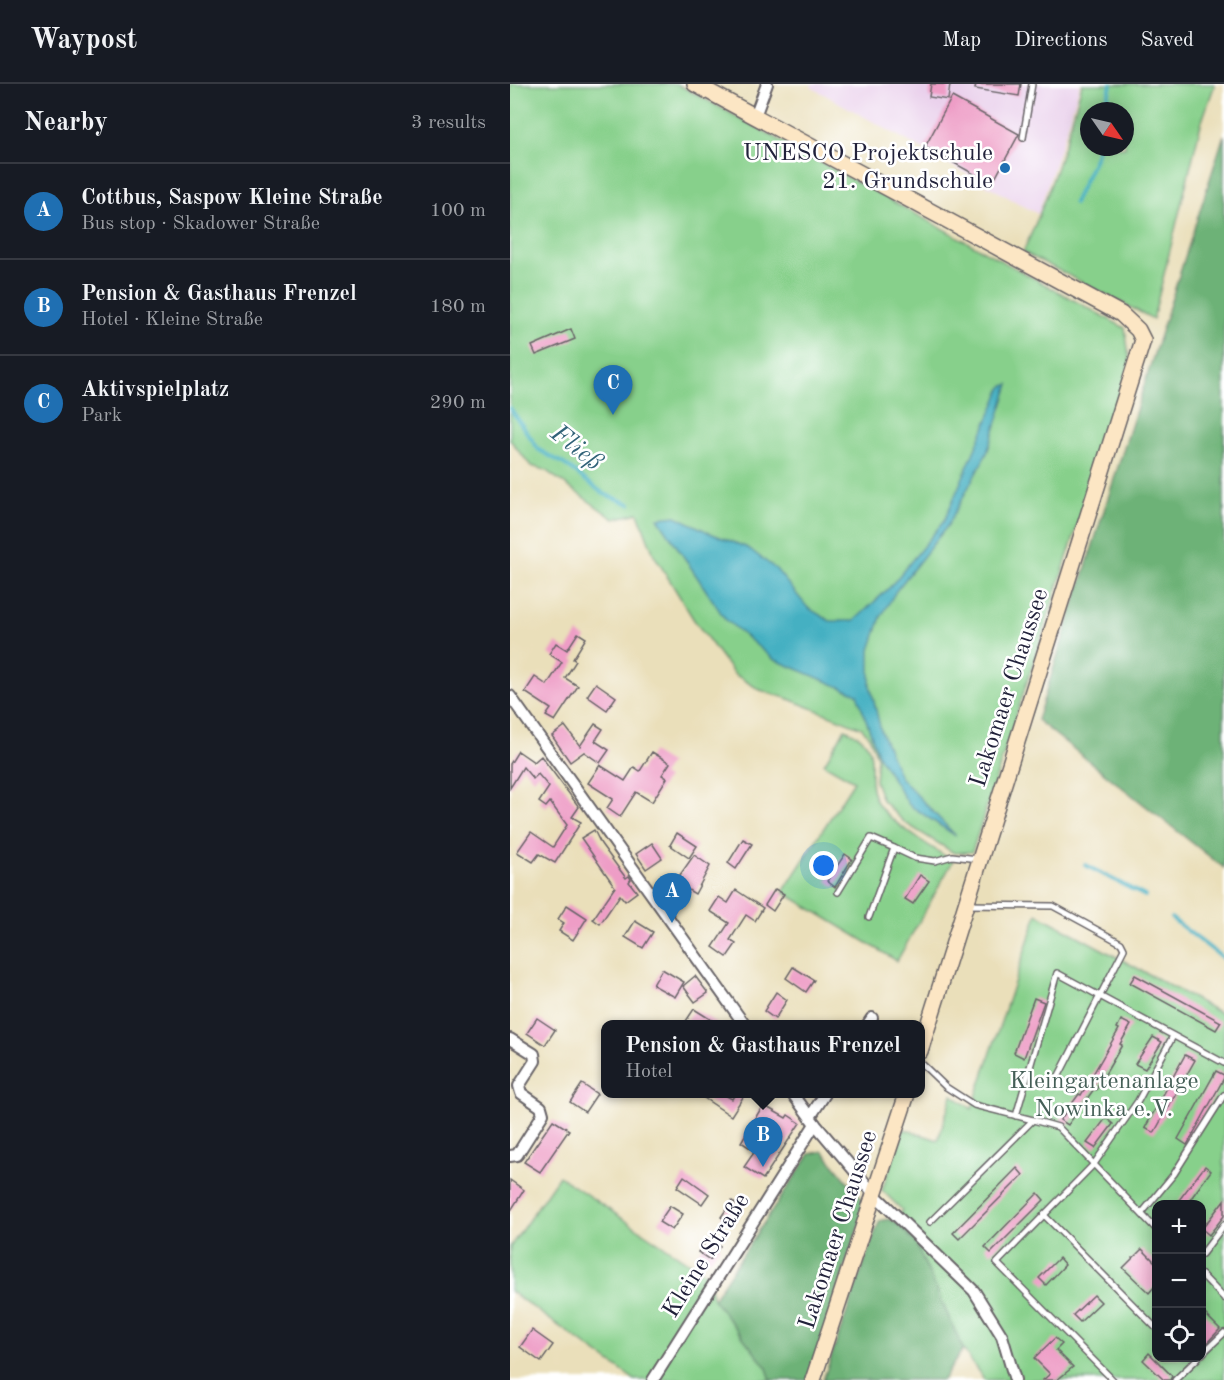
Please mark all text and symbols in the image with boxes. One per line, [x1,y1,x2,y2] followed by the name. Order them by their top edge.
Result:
[30,27,137,55] text: Waypost
[942,30,981,51] text: Map
[1014,30,1108,51] text: Directions
[1141,30,1194,51] text: Saved
[1080,102,1134,156] north arrow
[24,110,108,136] text: Nearby
[411,113,486,133] text: 3 results
[743,142,993,194] place label: UNESCO Projektschule 21. Grundschule
[998,161,1012,175] marker: UNESCO Projektschule 21. Grundschule
[81,187,383,209] text: Cottbus, Saspow Kleine Straße
[36,201,51,221] text: A
[430,201,486,221] text: 100 m
[81,214,320,234] text: Bus stop · Skadower Straße
[81,283,357,305] text: Pension & Gasthaus Frenzel
[36,297,51,317] text: B
[430,297,486,317] text: 180 m
[81,310,263,330] text: Hotel · Kleine Straße
[594,366,632,415] pin: C
[81,379,229,401] text: Aktivspielplatz
[37,393,50,413] text: C
[430,393,486,413] text: 290 m
[81,406,122,426] text: Park
[545,420,608,477] water label: Fließ
[967,586,1053,790] street label: Lakomaer Chaussee
[809,851,838,880] your location
[652,874,692,923] pin: A
[601,1020,925,1098] popup
[625,1035,901,1057] text: Pension & Gasthaus Frenzel
[625,1062,672,1082] text: Hotel
[1009,1070,1199,1122] park label: Kleingartenanlage Nowinka e.V.
[744,1118,782,1167] pin: B
[796,1128,882,1332] street label: Lakomaer Chaussee
[659,1190,755,1322] street label: Kleine Straße
[1152,1200,1206,1362] map controls
[1152,1200,1206,1254] button: +
[1152,1254,1206,1308] button: −
[1152,1308,1206,1362] button: locate

